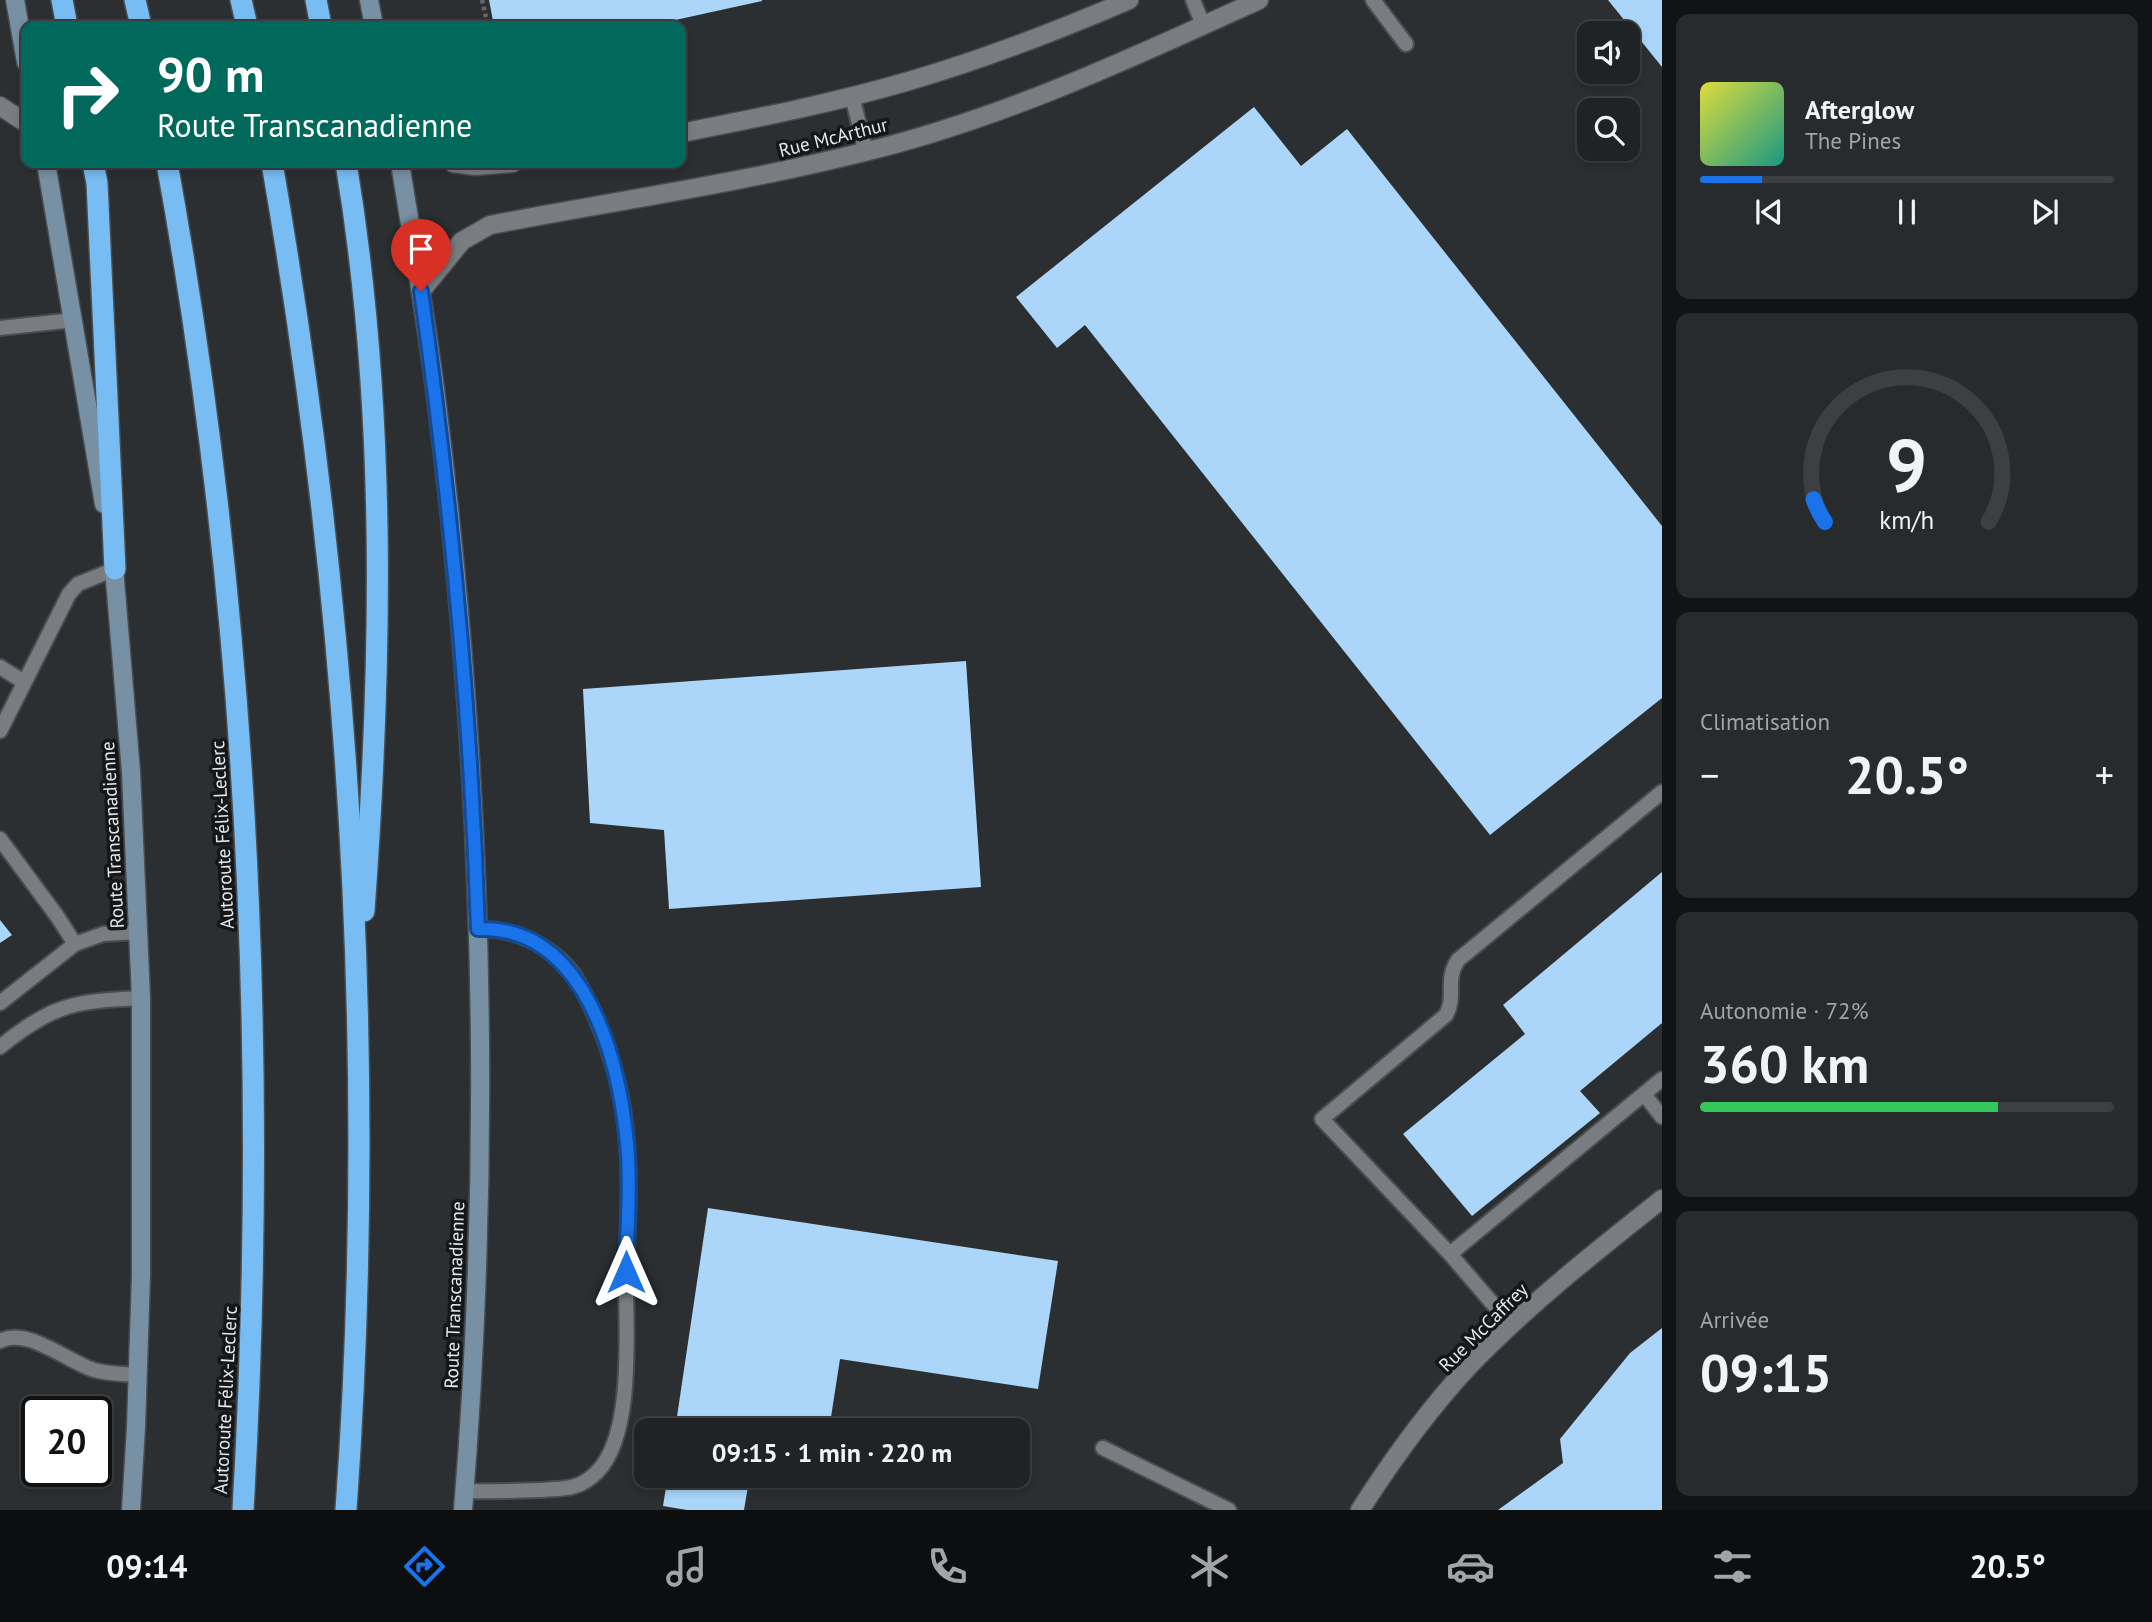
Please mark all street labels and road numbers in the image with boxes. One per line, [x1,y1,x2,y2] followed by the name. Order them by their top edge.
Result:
[776,112,890,162] street label: Rue McArthur
[205,740,239,930] street label: Autoroute Félix-Leclerc
[95,741,129,929] street label: Route Transcanadienne
[439,1201,469,1389] street label: Route Transcanadienne
[1433,1277,1533,1377] street label: Rue McCaffrey
[208,1305,242,1495] street label: Autoroute Félix-Leclerc

